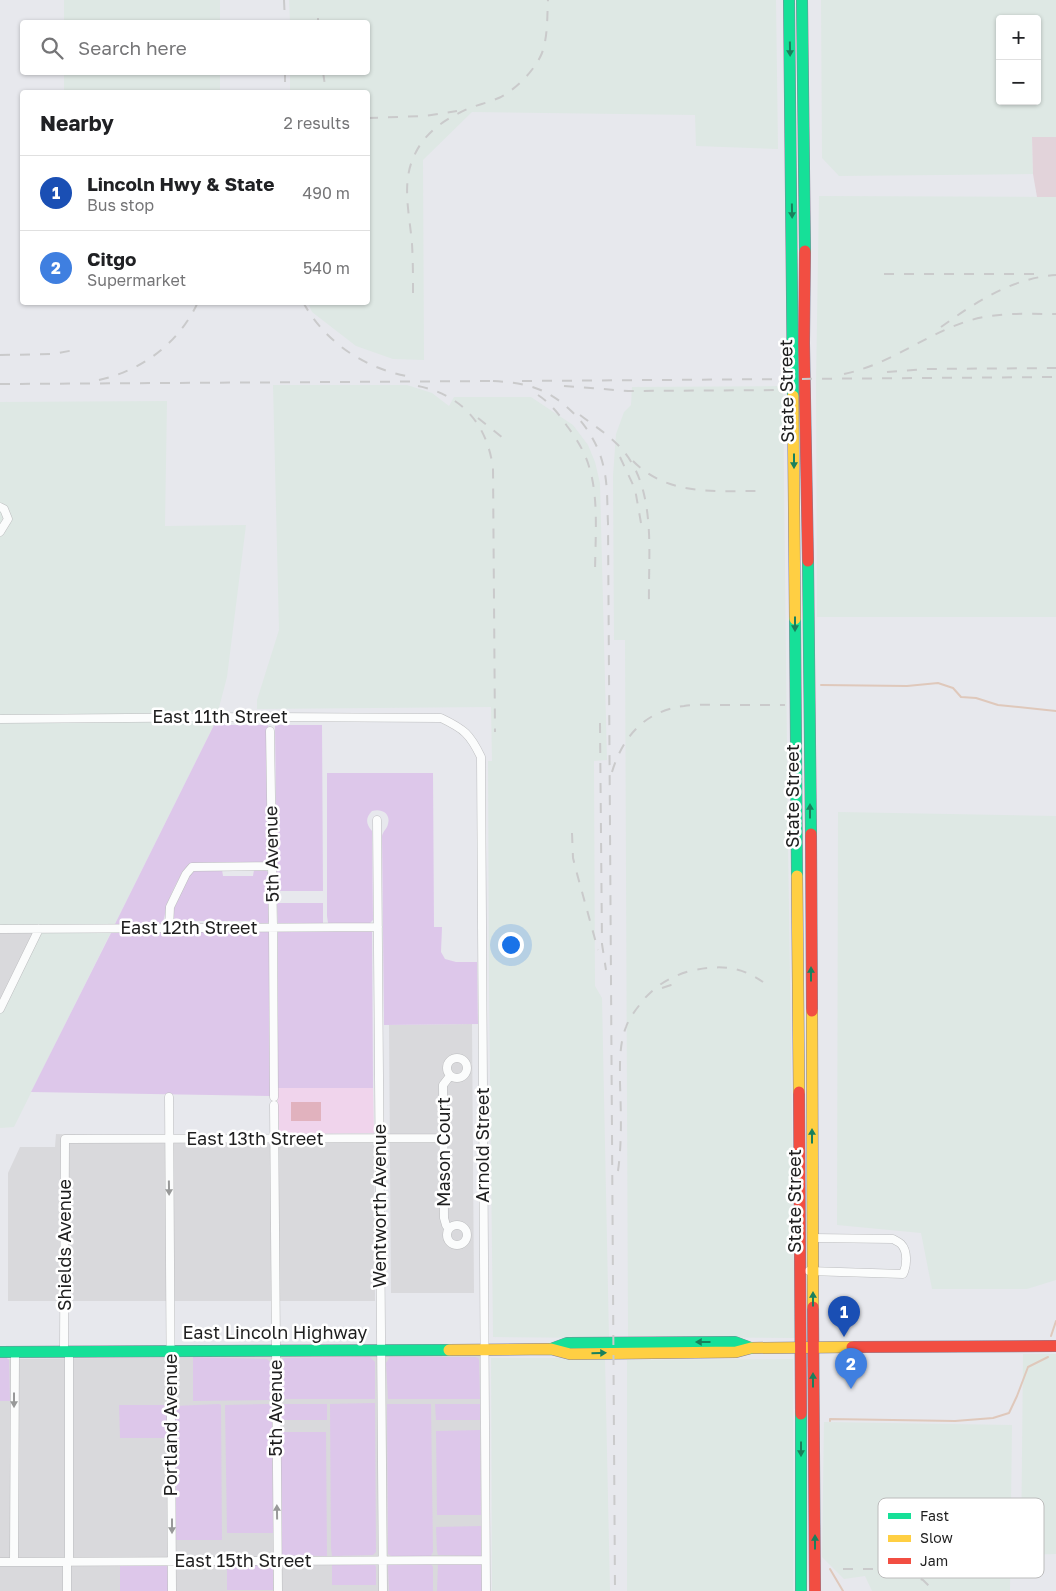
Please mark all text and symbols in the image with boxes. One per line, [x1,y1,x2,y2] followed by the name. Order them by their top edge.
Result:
[996,15,1041,105] map controls
[996,15,1041,60] button: +
[20,20,370,75] search box
[38,34,66,62] icon: search
[78,36,187,59] text: Search here
[786,41,794,57] one-way arrow
[996,60,1041,105] button: −
[40,110,114,136] text: Nearby
[284,113,350,133] text: 2 results
[87,172,274,195] text: Lincoln Hwy & State
[52,183,60,203] text: 1
[302,183,350,203] text: 490 m
[87,195,154,215] text: Bus stop
[788,203,796,219] one-way arrow
[87,247,136,270] text: Citgo
[51,258,61,278] text: 2
[303,258,350,278] text: 540 m
[87,270,186,290] text: Supermarket
[774,339,798,443] street label: State Street
[790,453,798,469] one-way arrow
[791,616,799,632] one-way arrow
[152,705,288,727] street label: East 11th Street
[781,744,803,848] street label: State Street
[806,803,814,819] one-way arrow
[259,805,283,903] street label: 5th Avenue
[120,916,258,938] street label: East 12th Street
[498,932,524,958] your location
[807,966,815,982] one-way arrow
[471,1087,493,1203] street label: Arnold Street
[432,1097,454,1207] street label: Mason Court
[368,1124,390,1288] street label: Wentworth Avenue
[186,1127,324,1149] street label: East 13th Street
[808,1128,816,1144] one-way arrow
[783,1149,805,1253] street label: State Street
[53,1179,75,1311] street label: Shields Avenue
[166,1181,174,1197] one-way arrow
[809,1291,817,1307] one-way arrow
[828,1296,860,1337] pin: 1
[183,1321,367,1343] street label: East Lincoln Highway
[695,1338,711,1346] one-way arrow
[835,1348,867,1389] pin: 2
[591,1349,607,1357] one-way arrow
[159,1353,181,1497] street label: Portland Avenue
[264,1360,286,1456] street label: 5th Avenue
[809,1372,817,1388] one-way arrow
[10,1393,18,1409] one-way arrow
[797,1441,805,1457] one-way arrow
[878,1498,1044,1578] legend
[273,1504,281,1520] one-way arrow
[920,1507,949,1524] text: Fast
[168,1518,176,1534] one-way arrow
[920,1529,953,1546] text: Slow
[810,1534,818,1550] one-way arrow
[174,1549,312,1571] street label: East 15th Street
[920,1552,948,1569] text: Jam

